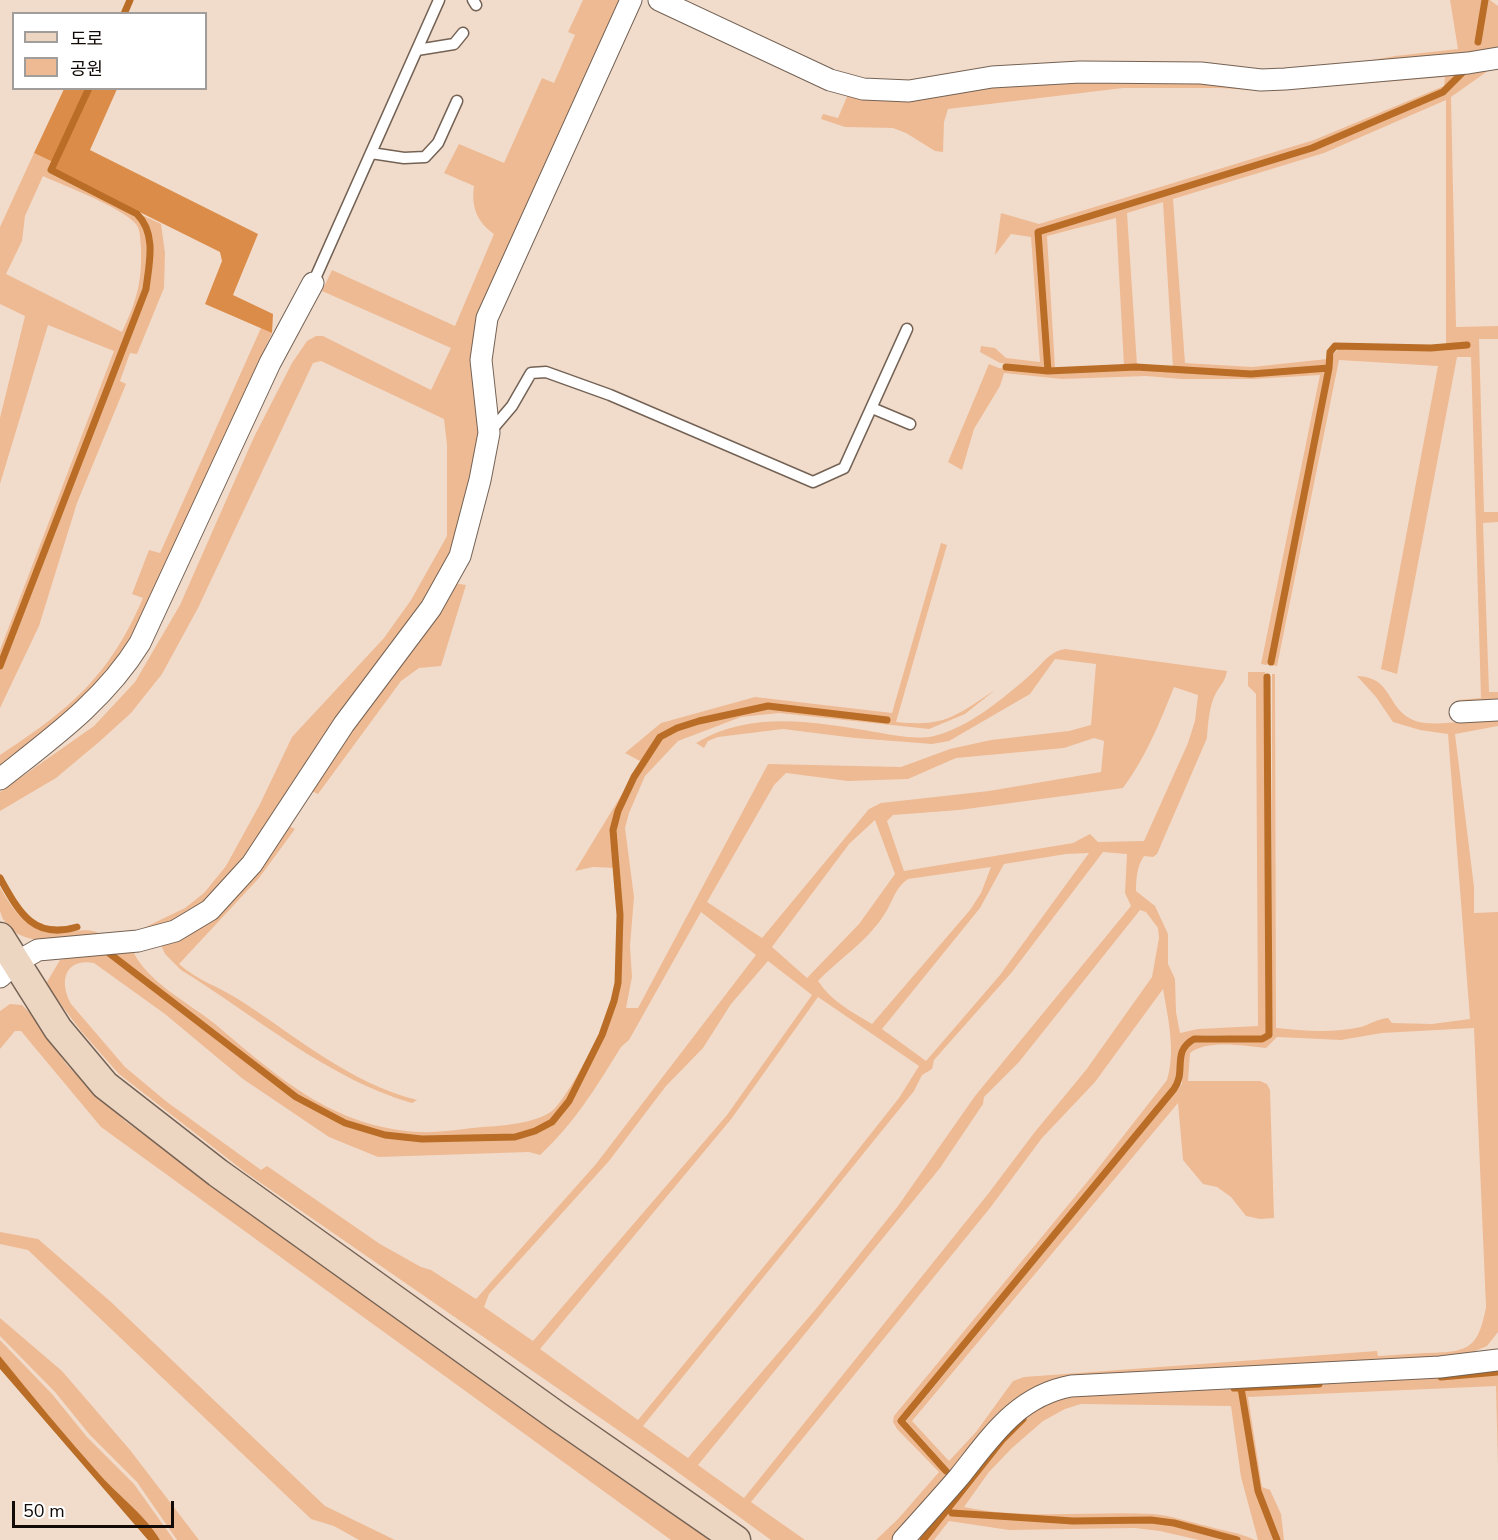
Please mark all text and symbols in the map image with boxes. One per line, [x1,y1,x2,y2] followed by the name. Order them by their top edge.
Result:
[12,12,207,90] legend
[70,27,103,51] text: 도로
[70,57,103,81] text: 공원
[15,1489,177,1527] scale bar
[23,1499,65,1523] text: 50 m

